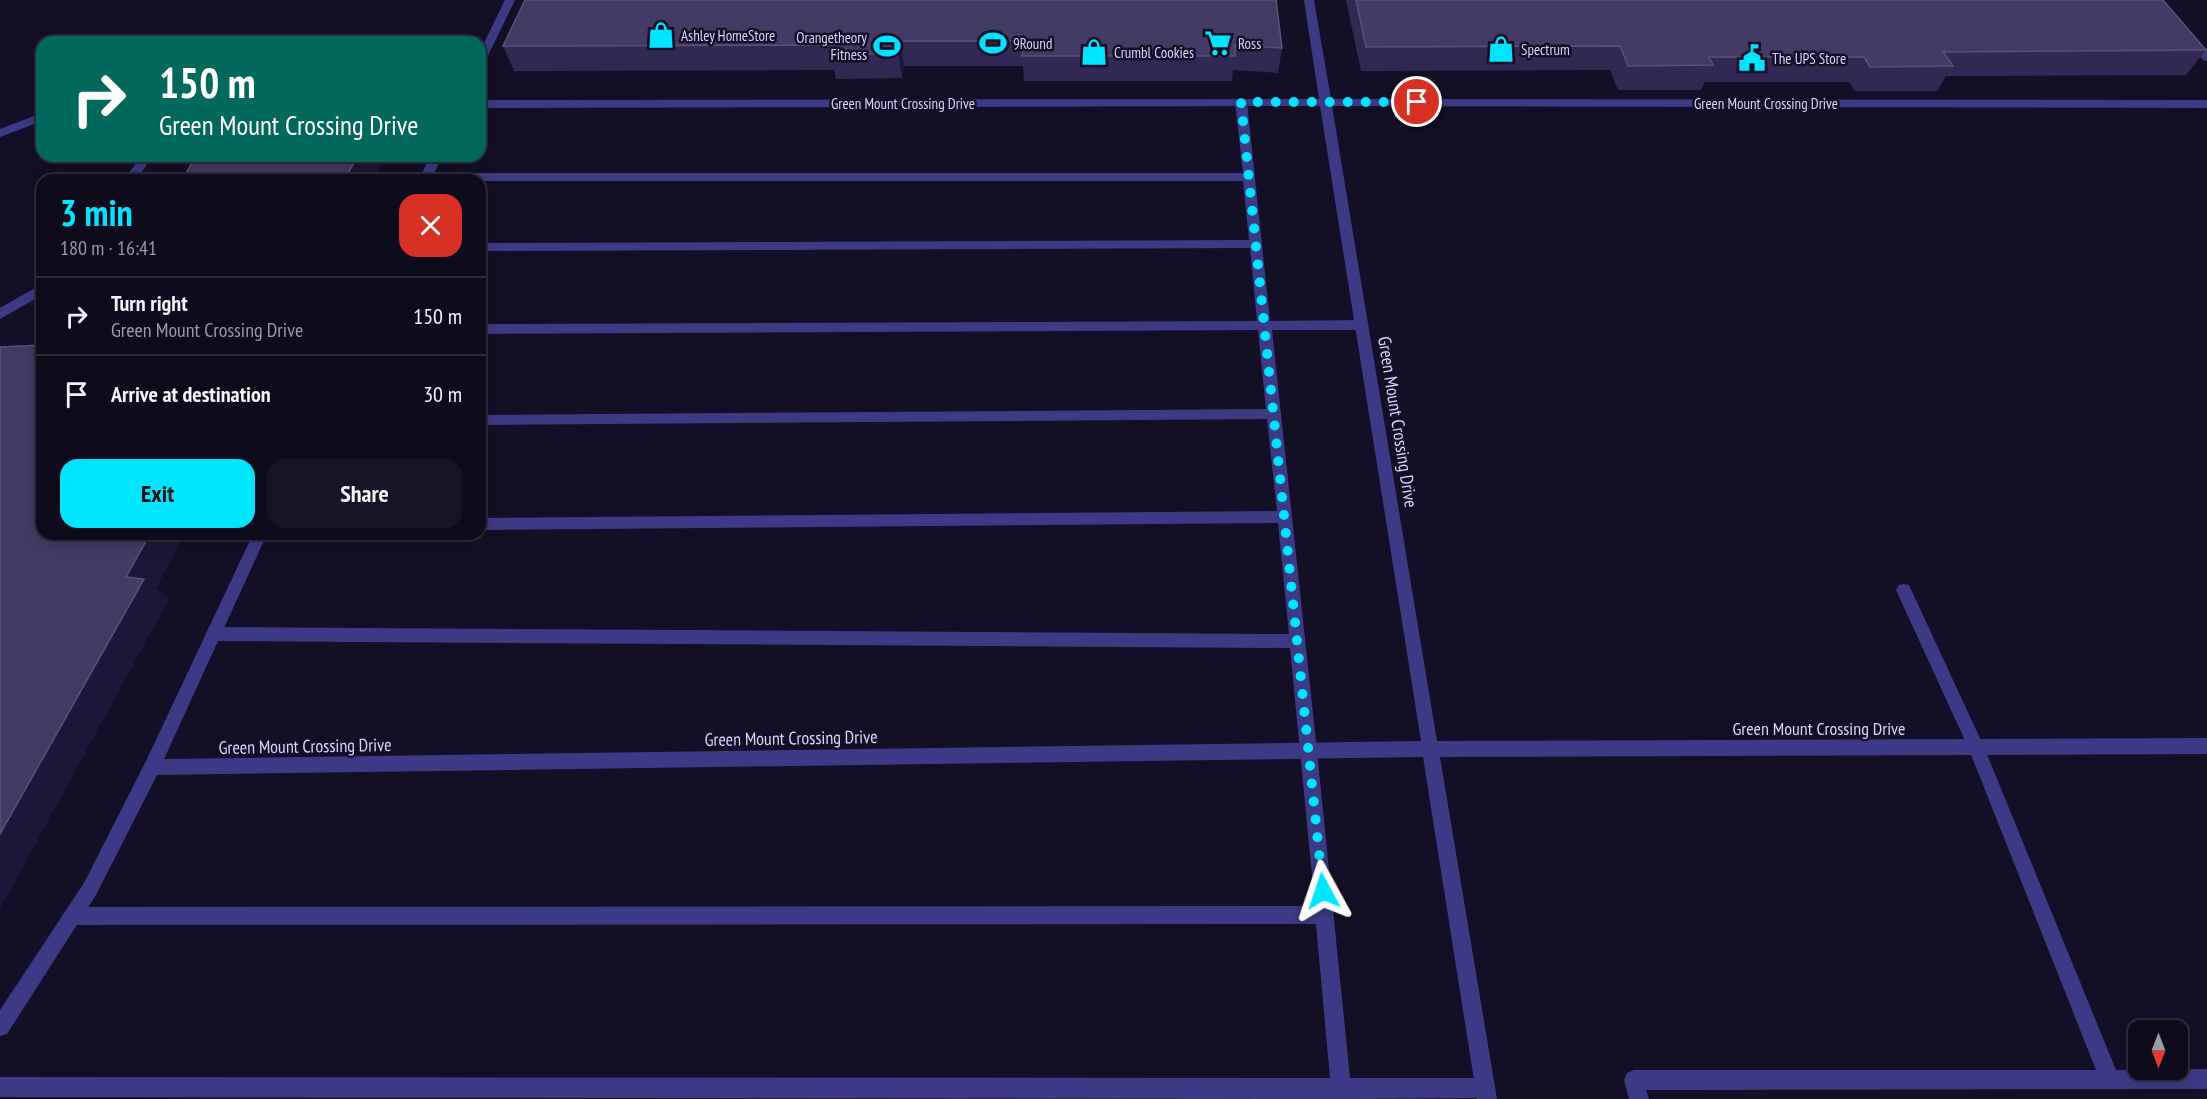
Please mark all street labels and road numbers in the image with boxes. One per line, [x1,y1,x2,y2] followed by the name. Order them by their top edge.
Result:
[831,94,975,113] street label: Green Mount Crossing Drive
[1694,94,1838,113] street label: Green Mount Crossing Drive
[1373,335,1423,509] street label: Green Mount Crossing Drive
[1733,717,1905,740] street label: Green Mount Crossing Drive
[704,725,878,751] street label: Green Mount Crossing Drive
[218,733,392,759] street label: Green Mount Crossing Drive

